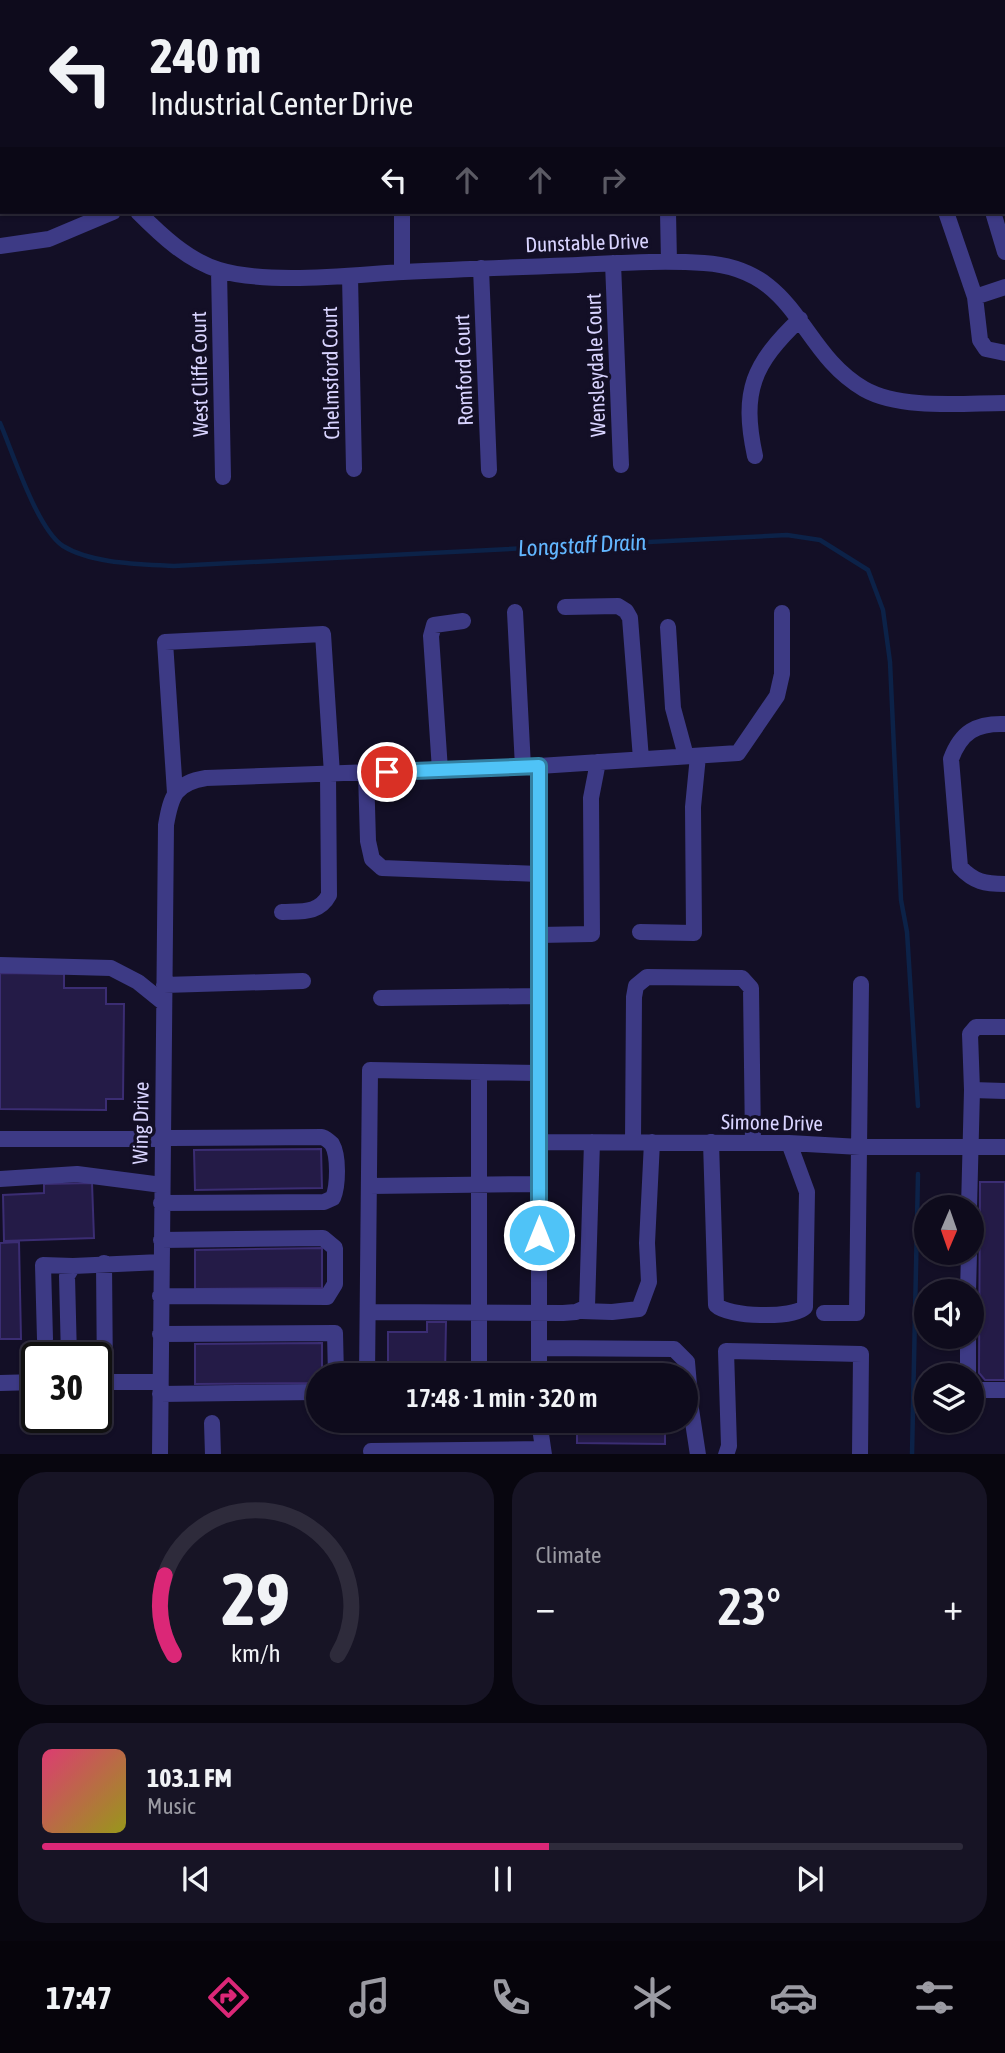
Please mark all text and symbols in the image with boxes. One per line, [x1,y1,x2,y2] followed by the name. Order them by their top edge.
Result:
[150,27,261,83] text: 240 m
[35,28,126,119] icon: left
[150,85,413,122] text: Industrial Center Drive
[375,161,413,199] icon: left
[448,161,486,199] icon: ahead
[521,161,559,199] icon: ahead
[594,161,632,199] icon: right
[525,228,649,256] street label: Dunstable Drive
[580,293,610,437] street label: Wensleydale Court
[317,306,343,440] street label: Chelmsford Court
[186,311,212,437] street label: West Cliffe Court
[449,314,477,426] street label: Romford Court
[517,529,647,561] water label: Longstaff Drain
[357,742,417,802] pin
[368,753,406,791] icon: arrive
[127,1081,153,1165] street label: Wing Drive
[721,1109,823,1135] street label: Simone Drive
[914,1195,984,1265] north arrow
[914,1195,984,1433] map controls
[502,1198,576,1272] position arrow
[914,1279,984,1349] button: sound
[21,1342,112,1433] speed limit sign: 30
[914,1363,984,1433] button: layers
[407,1383,597,1413] text: 17:48 · 1 min · 320 m
[536,1542,601,1568] text: Climate
[222,1557,290,1640] text: 29
[718,1576,781,1636] text: 23°
[536,1585,555,1628] text: −
[943,1585,963,1628] text: +
[231,1638,281,1666] text: km/h
[147,1763,232,1793] text: 103.1 FM
[147,1793,195,1819] text: Music
[177,1860,215,1898] icon: previous
[484,1860,522,1898] icon: pause
[791,1860,829,1898] icon: next
[204,1973,253,2022] icon: directions
[345,1973,394,2022] icon: music
[486,1973,535,2022] icon: phone
[628,1973,677,2022] icon: climate
[769,1973,818,2022] icon: car
[910,1973,959,2022] icon: filters
[46,1979,112,2016] text: 17:47

